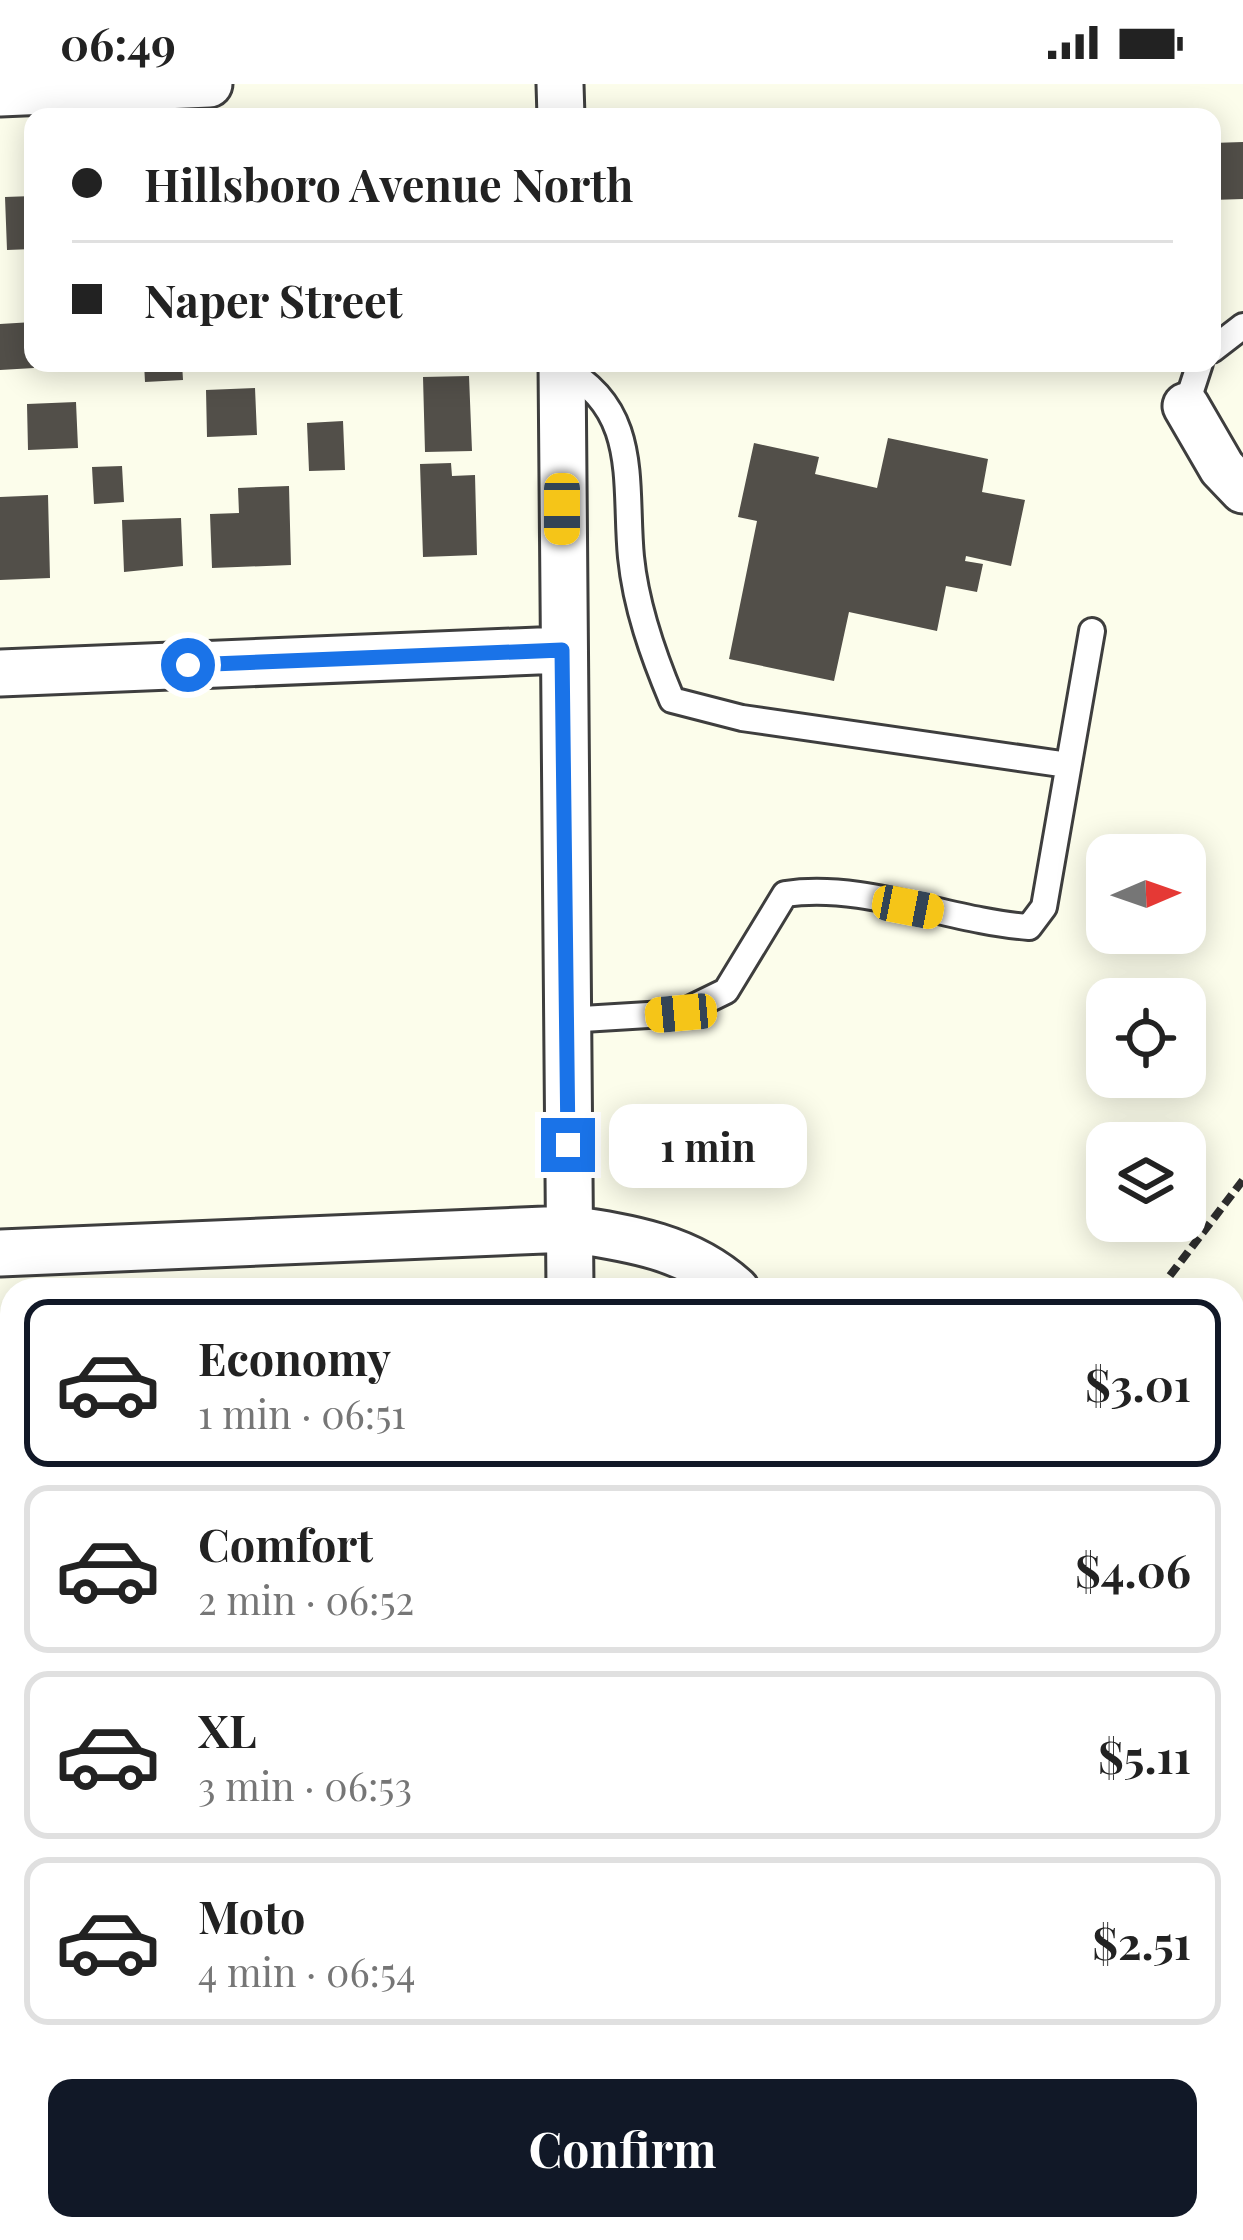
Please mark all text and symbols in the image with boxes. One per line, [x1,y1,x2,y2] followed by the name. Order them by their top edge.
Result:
[60,12,176,72] text: 06:49
[144,153,633,213] text: Hillsboro Avenue North
[144,269,403,329] text: Naper Street
[544,473,580,545] car
[161,638,215,692] route start
[1086,834,1206,954] north arrow
[1086,834,1206,1242] map controls
[869,882,947,932] car
[1086,978,1206,1098] button: locate
[644,992,718,1034] car
[610,1103,808,1187] callout: 1 min
[541,1118,595,1172] route end
[660,1120,756,1172] text: 1 min
[1086,1122,1206,1242] button: layers
[198,1327,391,1387] text: Economy
[54,1329,162,1437] icon: car
[1085,1353,1191,1413] text: $3.01
[198,1387,406,1439] text: 1 min · 06:51
[198,1513,373,1573] text: Comfort
[54,1515,162,1623] icon: car
[1075,1539,1191,1599] text: $4.06
[198,1573,414,1625] text: 2 min · 06:52
[198,1699,257,1759] text: XL
[54,1701,162,1809] icon: car
[1098,1725,1191,1785] text: $5.11
[198,1759,412,1811] text: 3 min · 06:53
[198,1885,305,1945] text: Moto
[54,1887,162,1995] icon: car
[1092,1911,1191,1971] text: $2.51
[198,1945,415,1997] text: 4 min · 06:54
[48,2079,1197,2217] button: Confirm

